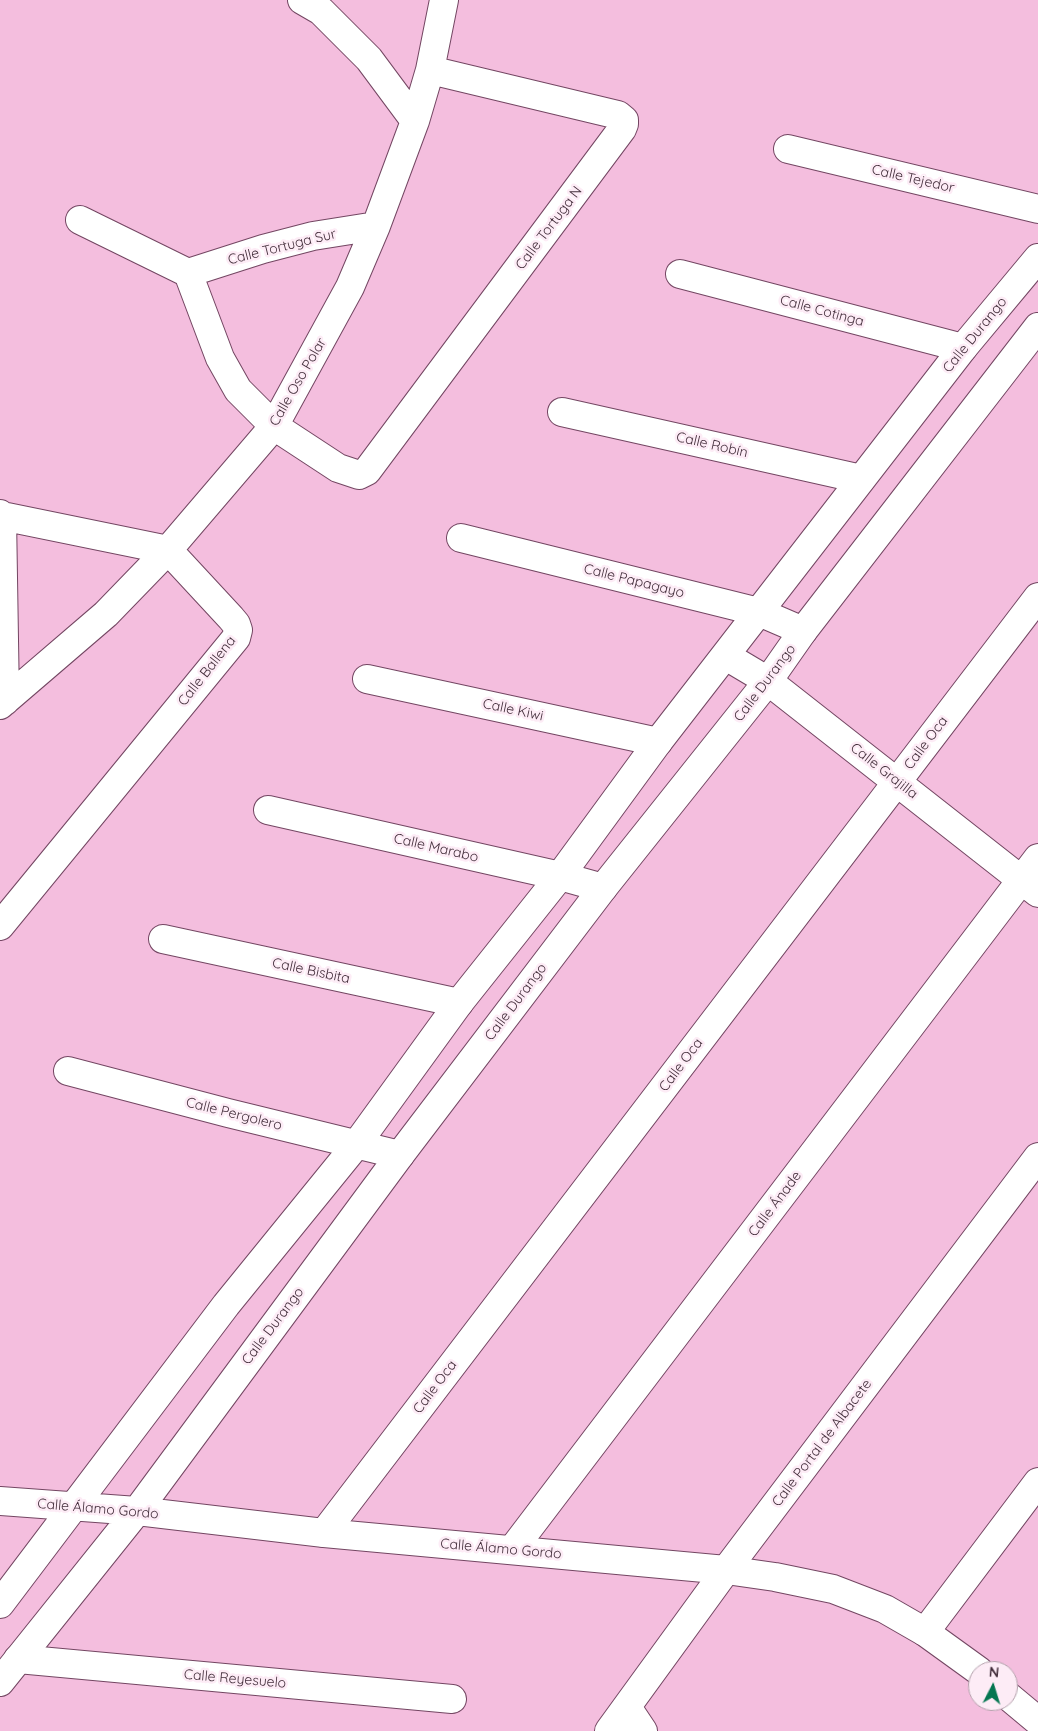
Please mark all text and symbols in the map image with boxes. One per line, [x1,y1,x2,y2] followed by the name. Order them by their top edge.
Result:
[870,161,956,197] street label: Calle Tejedor
[512,183,586,273] street label: Calle Tortuga N
[226,225,338,269] street label: Calle Tortuga Sur
[778,292,866,330] street label: Calle Cotinga
[939,294,1011,376] street label: Calle Durango
[266,335,330,429] street label: Calle Oso Polar
[675,429,749,461] street label: Calle Robín
[582,560,686,602] street label: Calle Papagayo
[175,633,239,709] street label: Calle Ballena
[730,641,800,725] street label: Calle Durango
[481,695,545,725] street label: Calle Kiwi
[901,713,951,773] street label: Calle Oca
[847,740,921,802] street label: Calle Grajilla
[392,830,480,866] street label: Calle Marabo
[271,955,351,987] street label: Calle Bisbita
[481,960,551,1044] street label: Calle Durango
[656,1035,706,1095] street label: Calle Oca
[184,1094,284,1134] street label: Calle Pergolero
[745,1168,805,1240] street label: Calle Ánade
[238,1284,308,1368] street label: Calle Durango
[410,1357,460,1417] street label: Calle Oca
[769,1376,875,1510] street label: Calle Portal de Albacete
[37,1495,159,1523] street label: Calle Álamo Gordo
[440,1535,562,1563] street label: Calle Álamo Gordo
[968,1661,1018,1711] north arrow
[988,1663,1000,1681] text: N
[183,1666,287,1692] street label: Calle Reyesuelo

